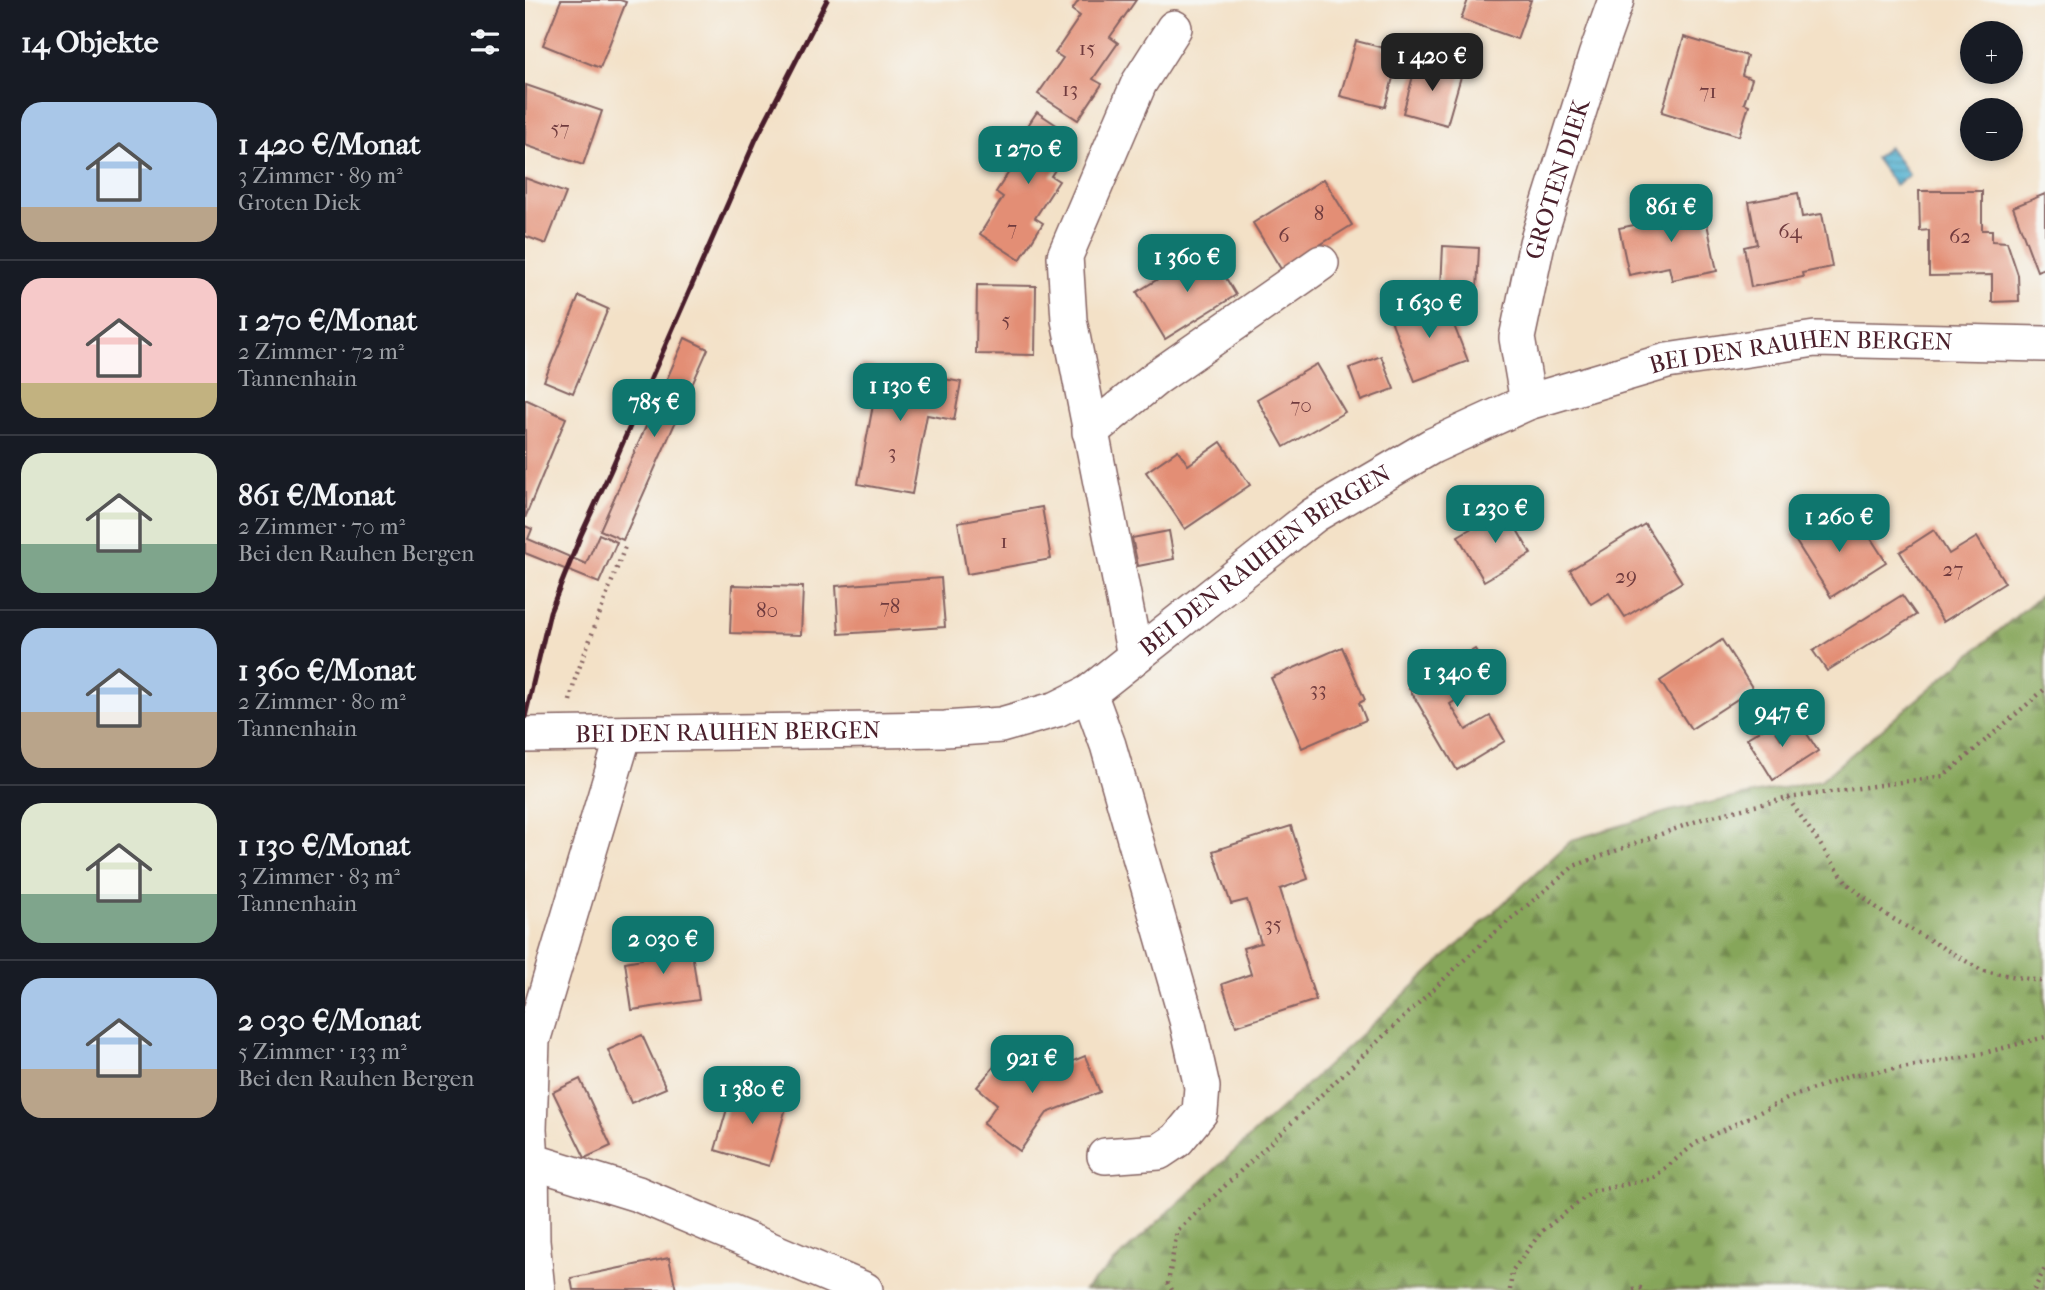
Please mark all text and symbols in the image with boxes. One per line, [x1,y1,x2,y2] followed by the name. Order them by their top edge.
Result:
[1960,21,2023,161] map controls
[1960,21,2023,84] button: +
[466,23,504,61] icon: filters
[21,25,159,60] text: 14 Objekte
[1367,34,1497,93] pin: 1 420 €
[1079,36,1095,60] house number: 15
[1397,42,1467,69] text: 1 420 €
[1062,77,1078,101] house number: 13
[1699,79,1717,103] house number: 71
[1520,94,1596,262] street label: GROTEN DIEK
[1960,98,2023,161] button: −
[550,116,570,140] house number: 57
[238,127,420,162] text: 1 420 €/Monat
[963,127,1093,186] pin: 1 270 €
[77,130,161,214] icon: home
[994,135,1062,162] text: 1 270 €
[238,162,403,189] text: 3 Zimmer · 89 m²
[1622,184,1720,244] pin: 861 €
[238,189,361,216] text: Groten Diek
[1646,193,1696,220] text: 861 €
[1314,201,1324,225] house number: 8
[1007,216,1017,240] house number: 7
[1778,219,1802,243] house number: 64
[1278,223,1290,247] house number: 6
[1949,224,1971,248] house number: 62
[1122,234,1252,294] pin: 1 360 €
[1154,243,1220,270] text: 1 360 €
[1364,280,1494,340] pin: 1 630 €
[1396,289,1462,316] text: 1 630 €
[238,303,417,338] text: 1 270 €/Monat
[77,306,161,390] icon: home
[1001,308,1011,332] house number: 5
[1646,325,1953,380] street label: BEI DEN RAUHEN BERGEN
[238,338,404,365] text: 2 Zimmer · 72 m²
[835,364,965,423] pin: 1 130 €
[238,365,357,392] text: Tannenhain
[869,372,931,399] text: 1 130 €
[605,380,703,439] pin: 785 €
[628,388,680,415] text: 785 €
[1290,393,1312,417] house number: 70
[888,440,896,464] house number: 3
[1134,459,1396,662] street label: BEI DEN RAUHEN BERGEN
[238,478,396,513] text: 861 €/Monat
[77,481,161,565] icon: home
[1430,486,1560,545] pin: 1 230 €
[1462,494,1528,521] text: 1 230 €
[1774,494,1904,554] pin: 1 260 €
[1805,503,1873,530] text: 1 260 €
[238,513,405,540] text: 2 Zimmer · 70 m²
[1000,529,1008,553] house number: 1
[238,540,474,567] text: Bei den Rauhen Bergen
[1943,557,1963,581] house number: 27
[1615,564,1637,588] house number: 29
[880,594,900,618] house number: 78
[756,598,778,622] house number: 80
[1392,650,1522,709] pin: 1 340 €
[238,653,416,688] text: 1 360 €/Monat
[77,656,161,740] icon: home
[1423,658,1491,685] text: 1 340 €
[1309,677,1327,701] house number: 33
[238,688,406,715] text: 2 Zimmer · 80 m²
[1733,690,1831,749] pin: 947 €
[1755,698,1809,725] text: 947 €
[238,715,357,742] text: Tannenhain
[575,716,881,748] street label: BEI DEN RAUHEN BERGEN
[238,828,410,863] text: 1 130 €/Monat
[77,831,161,915] icon: home
[238,863,400,890] text: 3 Zimmer · 83 m²
[238,890,357,917] text: Tannenhain
[1264,912,1282,936] house number: 35
[598,916,728,976] pin: 2 030 €
[628,925,698,952] text: 2 030 €
[238,1003,421,1038] text: 2 030 €/Monat
[77,1006,161,1090] icon: home
[983,1036,1081,1095] pin: 921 €
[238,1038,407,1065] text: 5 Zimmer · 133 m²
[1007,1044,1057,1071] text: 921 €
[238,1065,474,1092] text: Bei den Rauhen Bergen
[687,1066,817,1126] pin: 1 380 €
[719,1075,785,1102] text: 1 380 €

